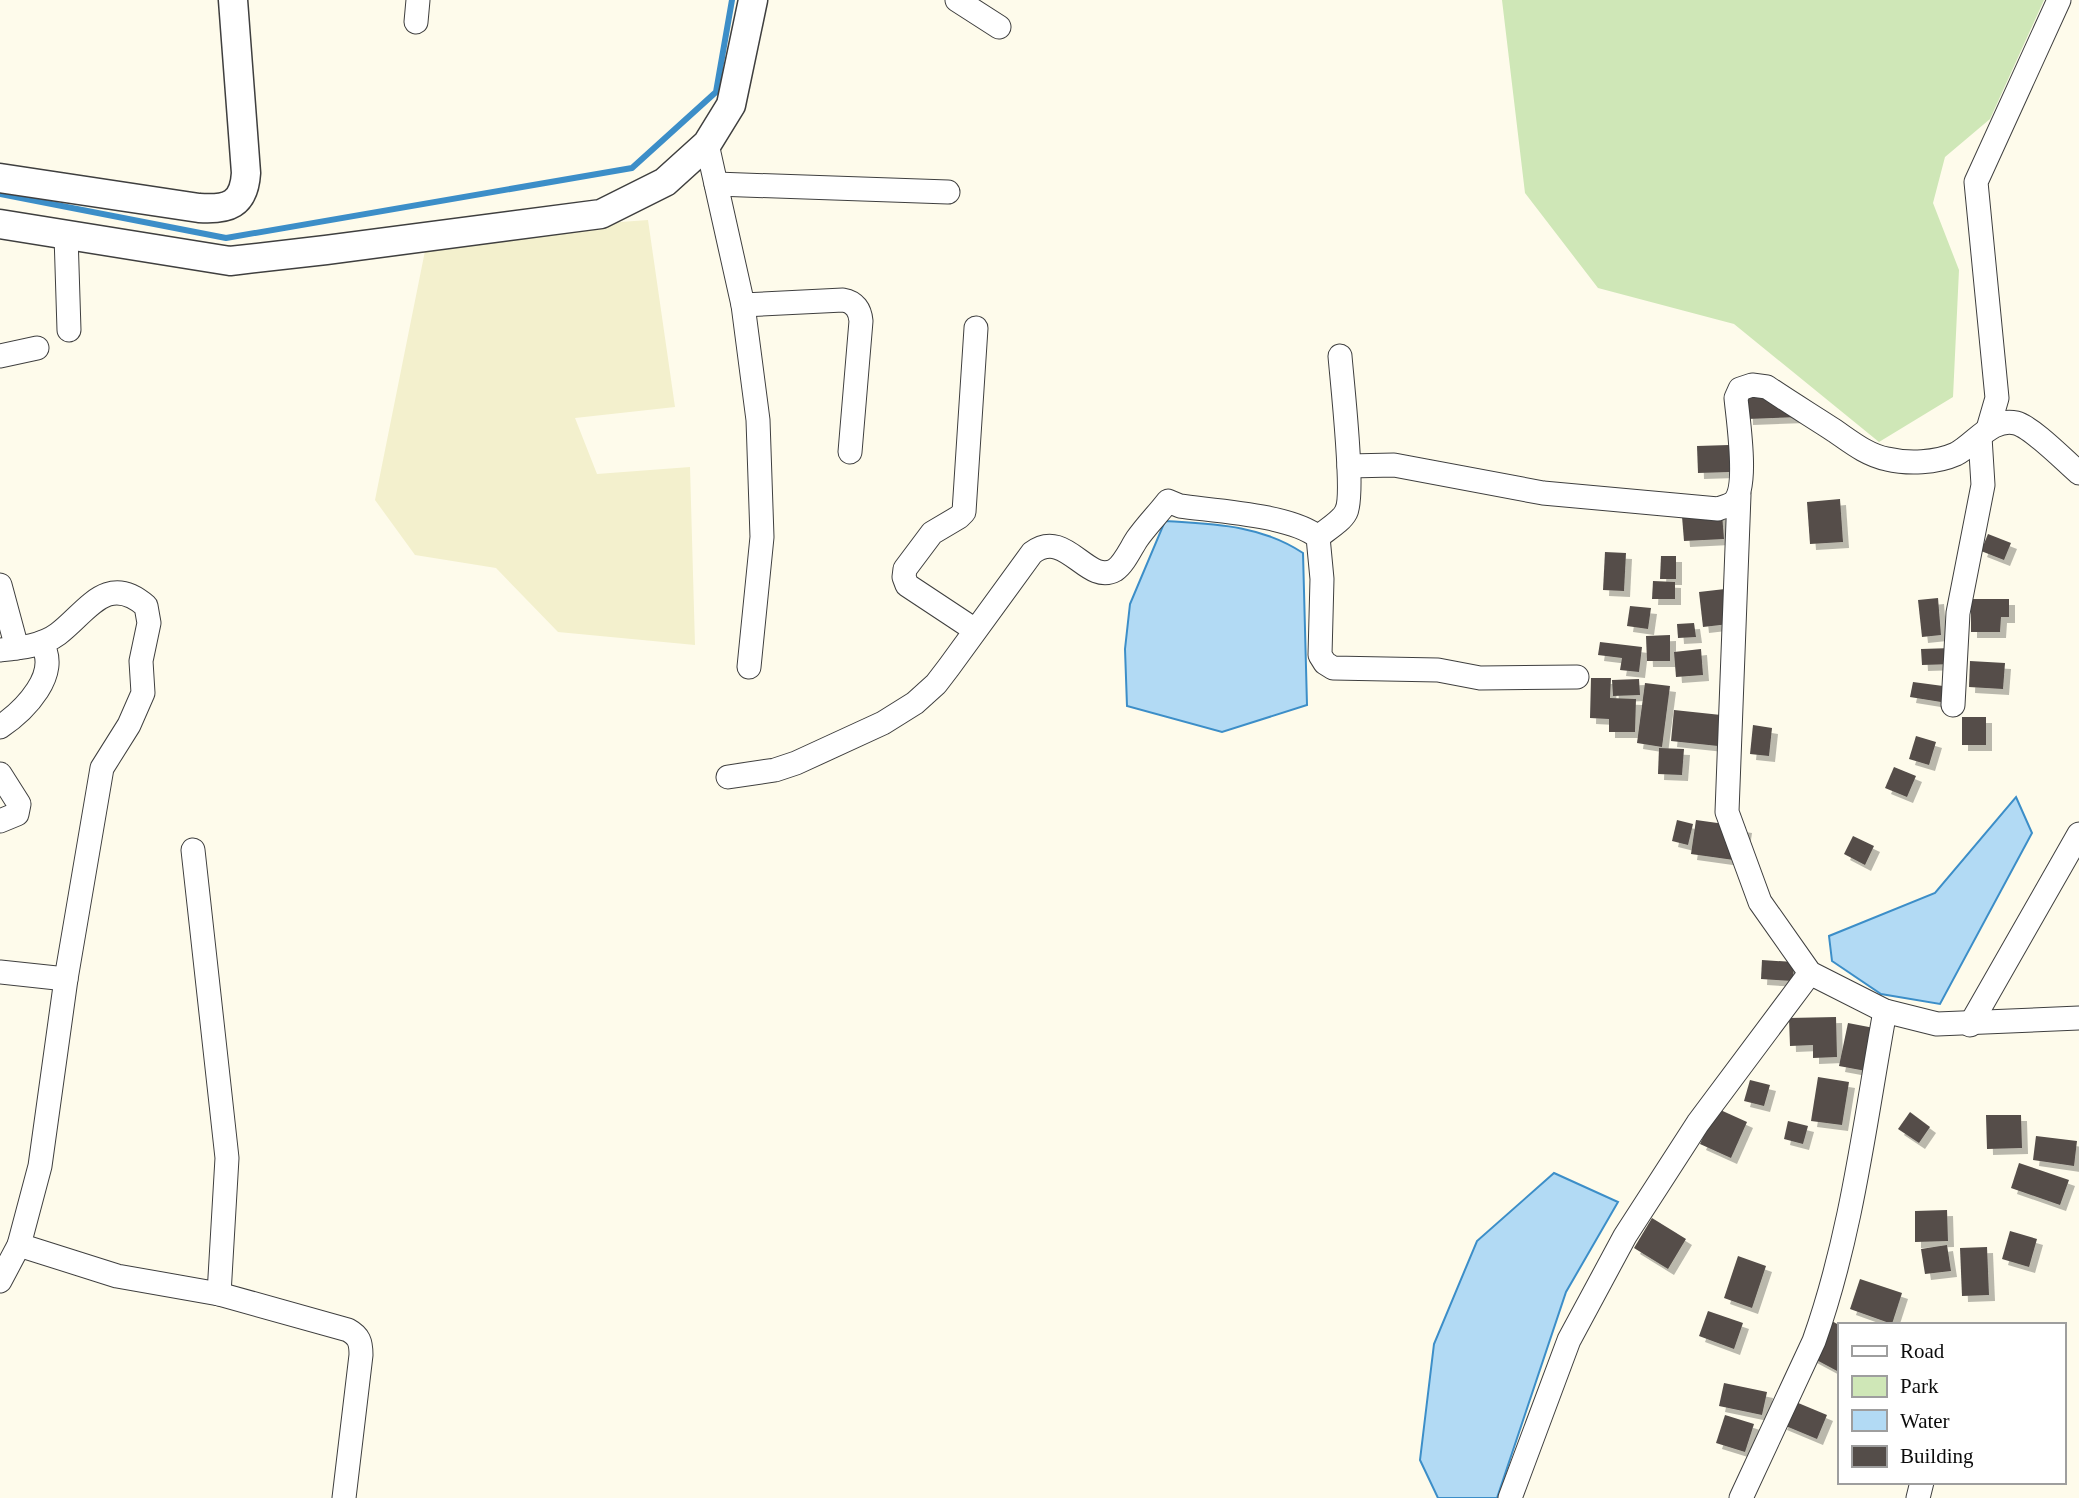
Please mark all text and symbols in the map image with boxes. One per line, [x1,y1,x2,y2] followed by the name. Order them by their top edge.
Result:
[1838,1323,2065,1484] legend
[1900,1339,1945,1363] text: Road
[1900,1374,1939,1398] text: Park
[1900,1409,1950,1433] text: Water
[1900,1444,1974,1468] text: Building

